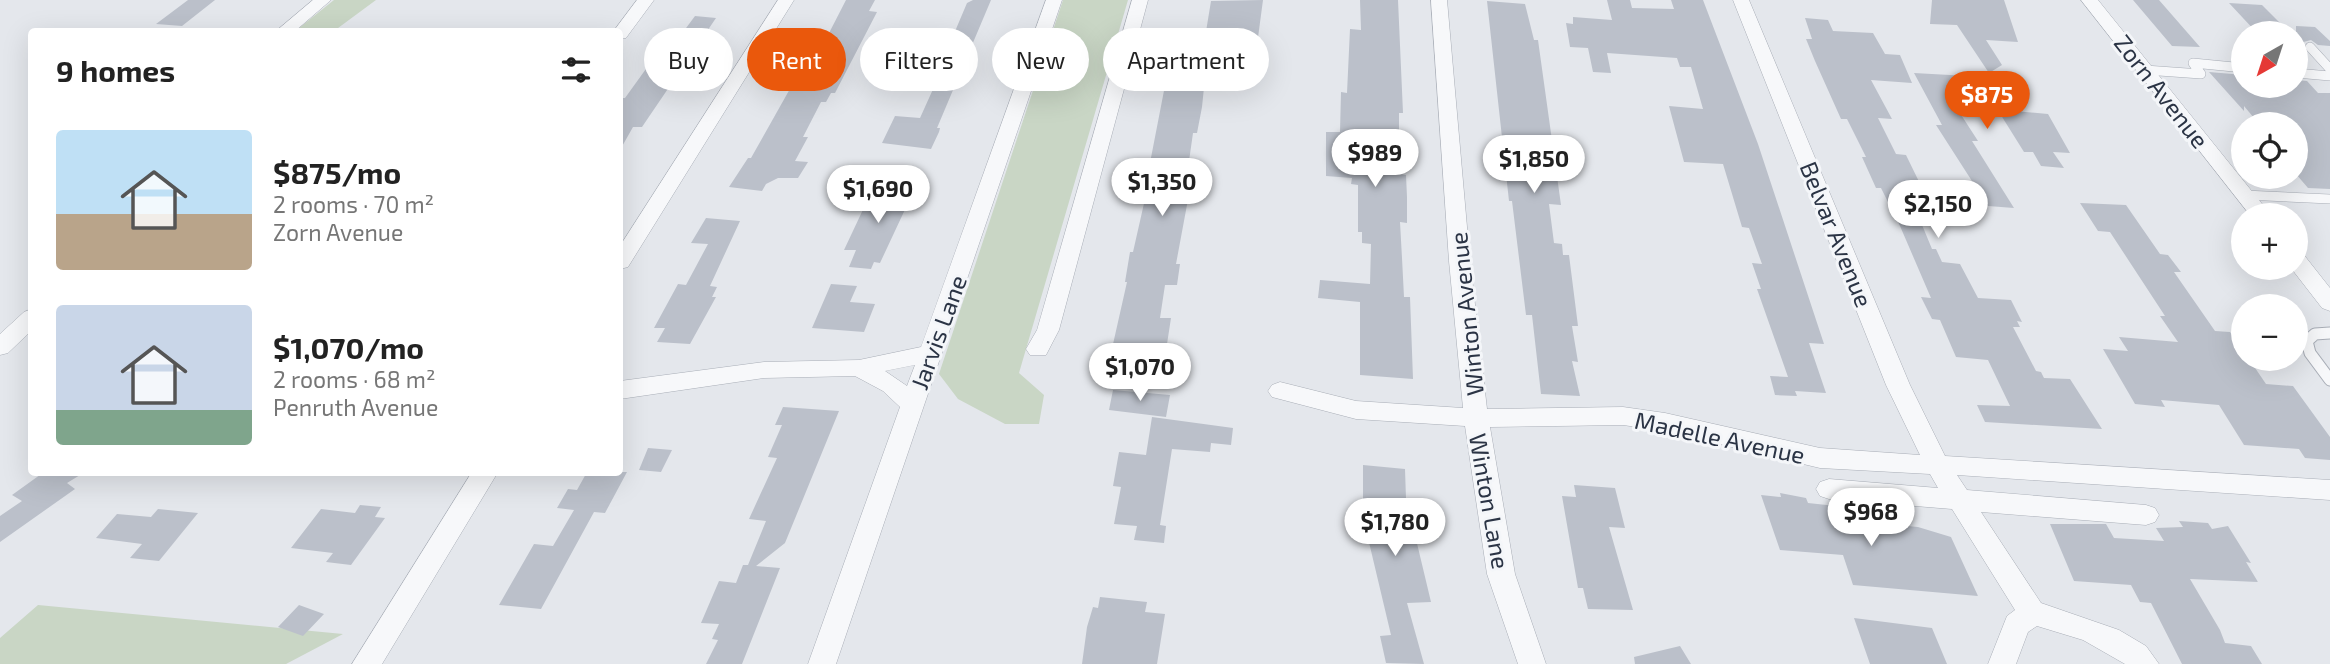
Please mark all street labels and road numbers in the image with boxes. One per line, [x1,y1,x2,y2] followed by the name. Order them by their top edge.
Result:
[2109,28,2215,154] street label: Zorn Avenue
[1795,157,1879,311] street label: Belvar Avenue
[1443,231,1489,397] street label: Winton Avenue
[904,271,972,393] street label: Jarvis Lane
[1632,405,1808,469] street label: Madelle Avenue
[1464,431,1516,571] street label: Winton Lane

